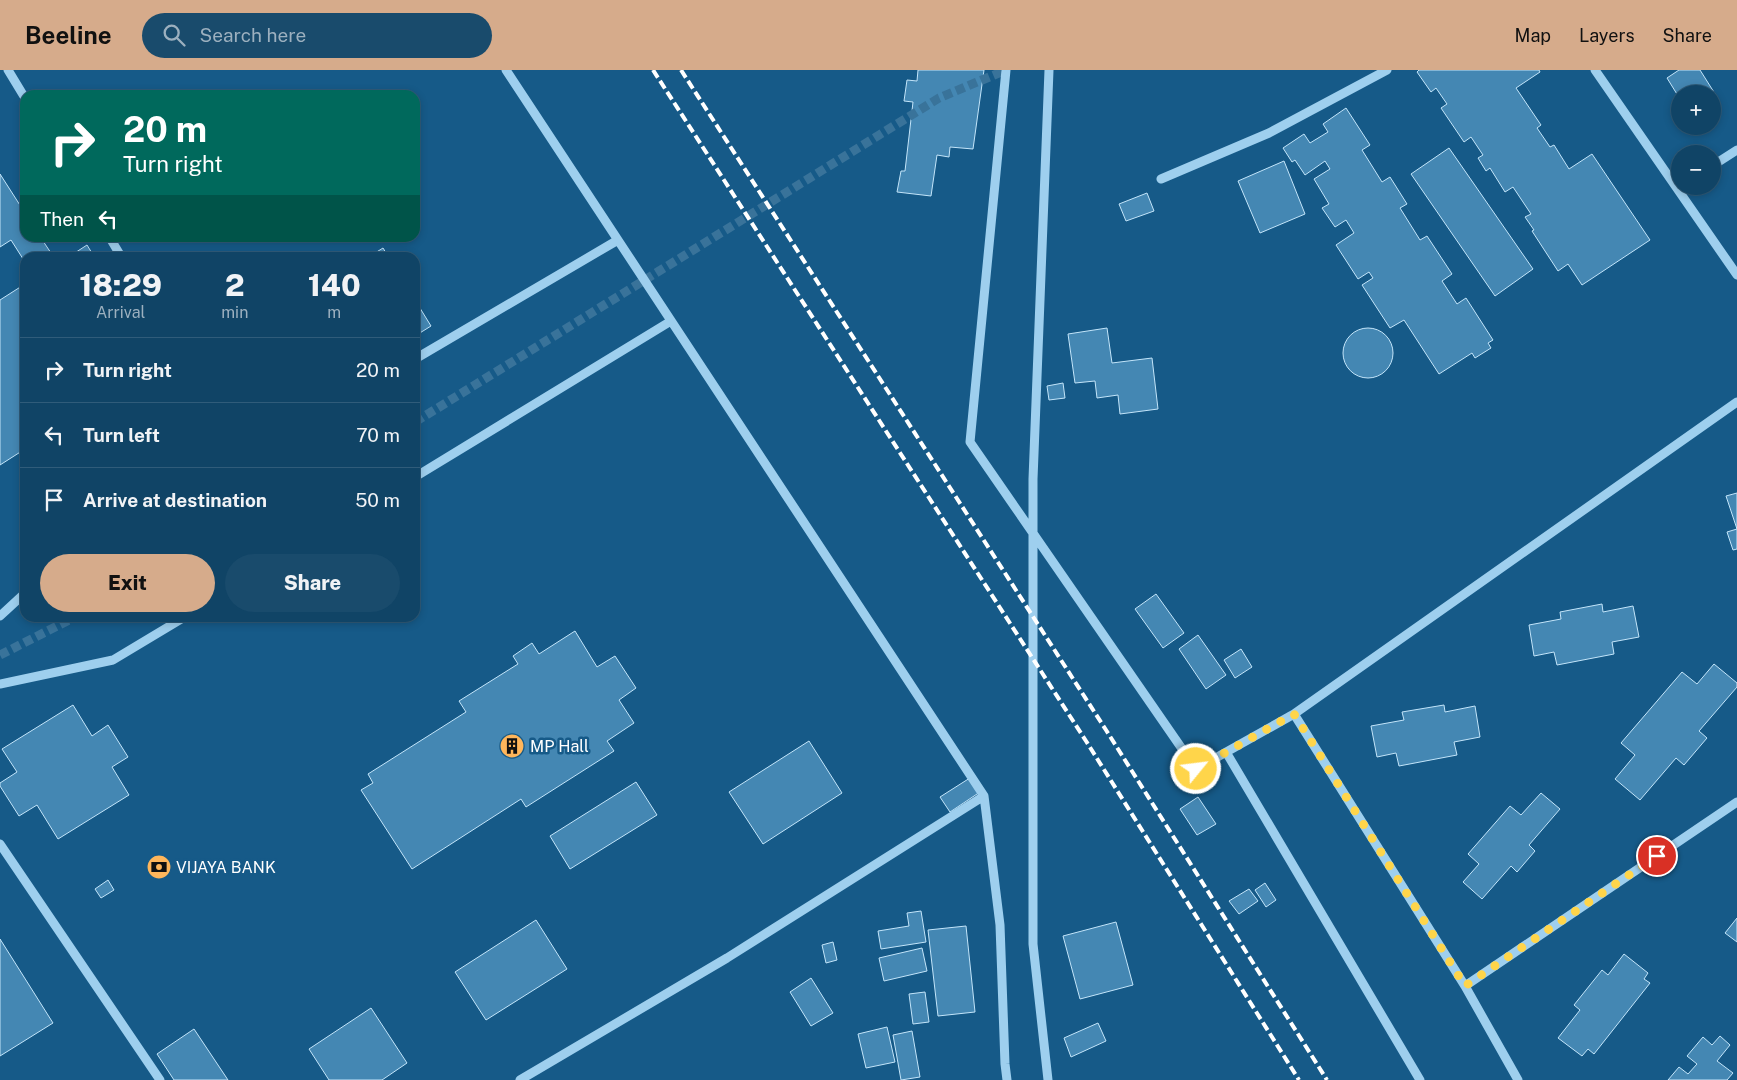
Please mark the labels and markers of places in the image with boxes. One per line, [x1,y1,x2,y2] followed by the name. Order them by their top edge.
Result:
[499,733,525,759] building icon: MP Hall
[530,737,589,756] place label: MP Hall
[1636,835,1678,877] pin
[146,854,172,880] bank icon: VIJAYA BANK
[176,858,276,877] place label: VIJAYA BANK

